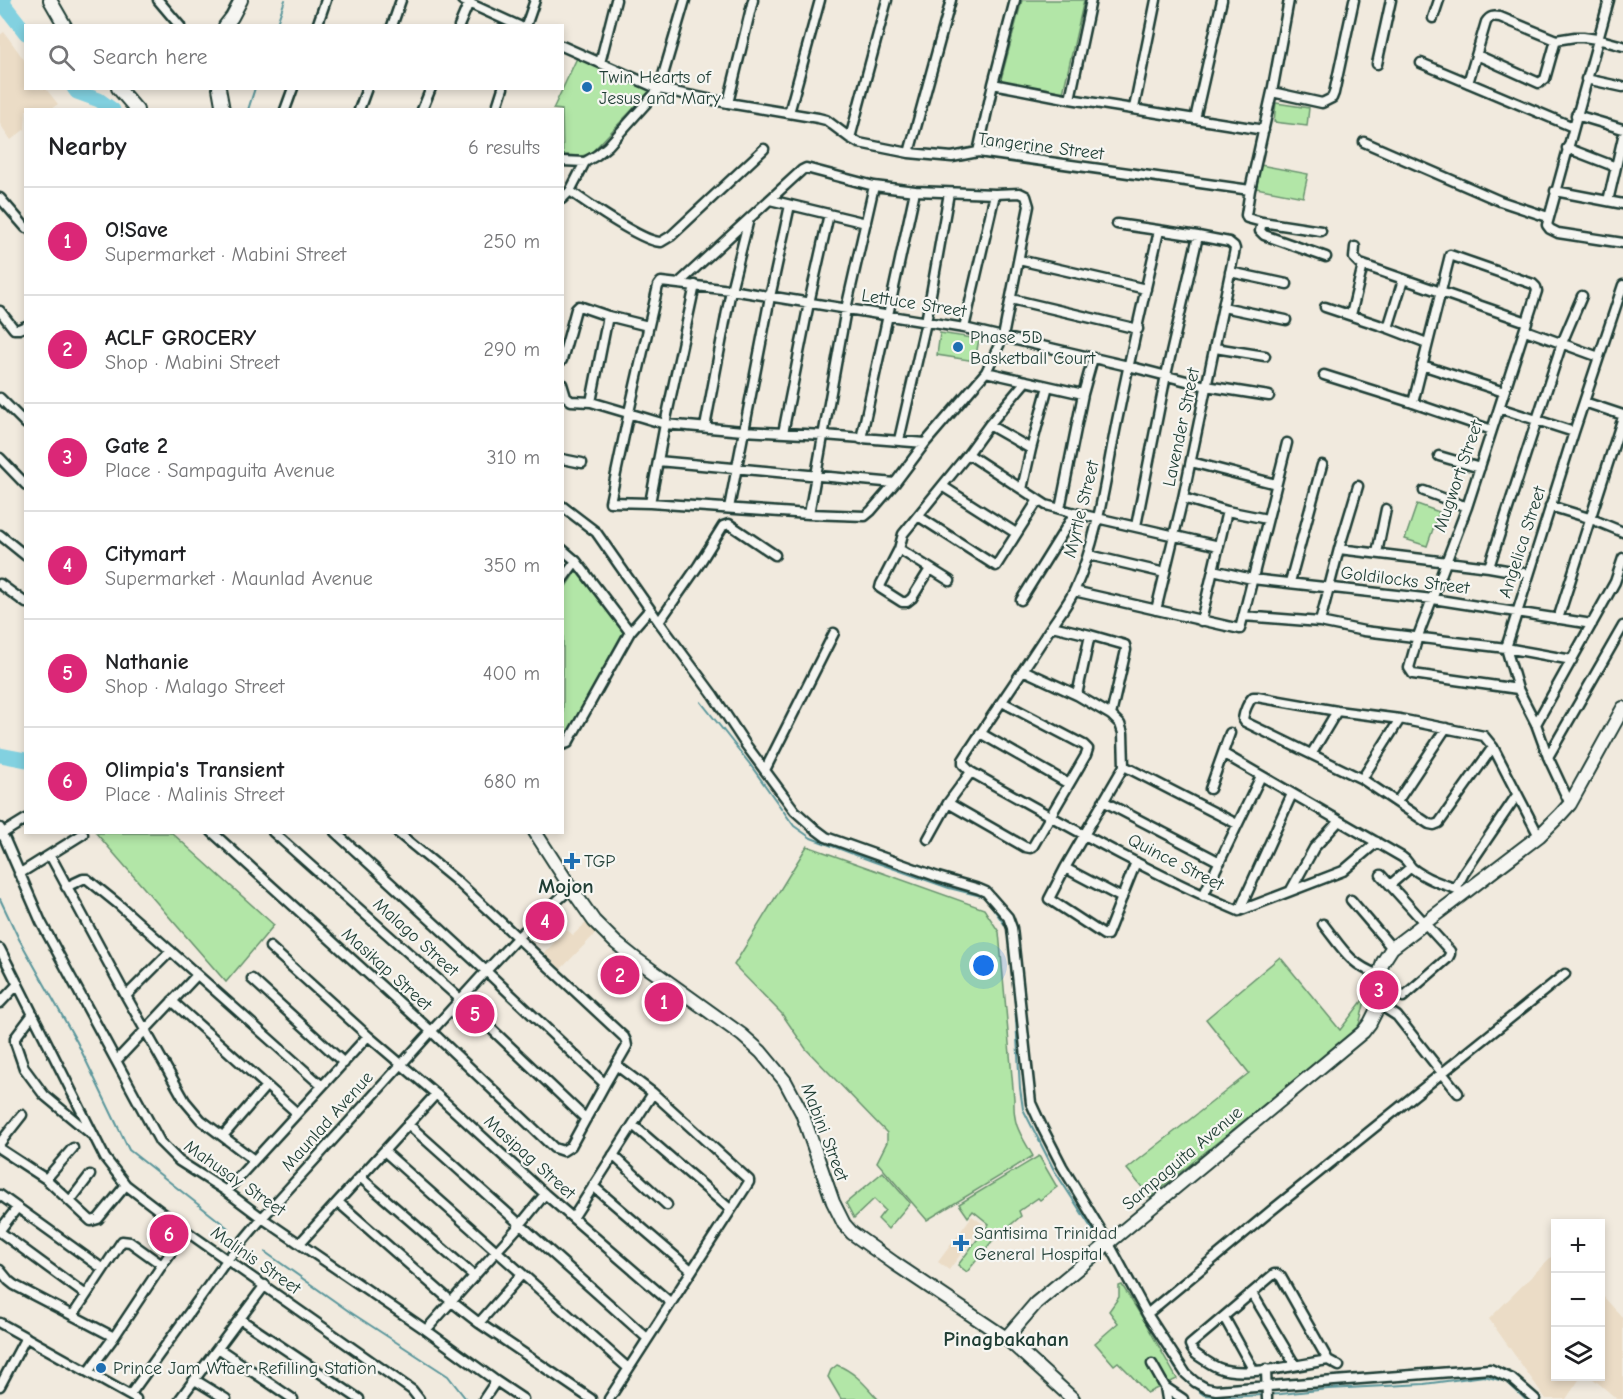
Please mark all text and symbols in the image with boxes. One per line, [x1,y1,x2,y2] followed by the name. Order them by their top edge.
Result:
[24,24,564,90] search box
[45,41,78,74] icon: search
[93,44,208,70] text: Search here
[599,67,722,109] place label: Twin Hearts of Jesus and Mary
[580,80,594,94] marker: Twin Hearts of Jesus and Mary
[977,128,1106,165] street label: Tangerine Street
[48,132,127,162] text: Nearby
[468,136,540,159] text: 6 results
[105,217,168,243] text: O!Save
[64,230,71,253] text: 1
[483,230,540,253] text: 250 m
[105,243,346,266] text: Supermarket · Mabini Street
[860,285,969,322] street label: Lettuce Street
[105,325,256,351] text: ACLF GROCERY
[970,327,1096,369] place label: Phase 5D Basketball Court
[63,338,72,361] text: 2
[484,338,540,361] text: 290 m
[951,340,965,354] marker: Phase 5D Basketball Court
[105,351,280,374] text: Shop · Mabini Street
[1159,365,1205,488] street label: Lavender Street
[1429,417,1488,535] street label: Mugwort Street
[105,433,168,459] text: Gate 2
[63,446,72,469] text: 3
[487,446,540,469] text: 310 m
[1059,457,1104,560] street label: Myrtle Street
[105,459,335,482] text: Place · Sampaguita Avenue
[1495,483,1551,601] street label: Angelica Street
[105,541,186,567] text: Citymart
[63,554,72,577] text: 4
[484,554,540,577] text: 350 m
[1339,562,1471,599] street label: Goldilocks Street
[105,567,373,590] text: Supermarket · Maunlad Avenue
[105,649,189,675] text: Nathanie
[62,662,73,685] text: 5
[483,662,540,685] text: 400 m
[105,675,285,698] text: Shop · Malago Street
[105,757,284,783] text: Olimpia's Transient
[62,770,73,793] text: 6
[483,770,540,793] text: 680 m
[105,783,284,806] text: Place · Malinis Street
[1124,829,1228,896] street label: Quince Street
[584,851,615,872] place label: TGP
[565,854,579,868] marker: TGP
[538,874,594,898] district label: Mojon
[369,894,463,982] street label: Malago Street
[526,898,564,944] pin: 4
[337,923,437,1016] street label: Masikap Street
[969,951,998,980] your location
[600,952,640,998] pin: 2
[1360,968,1398,1012] pin: 3
[644,980,684,1024] pin: 1
[456,992,494,1036] pin: 5
[277,1067,378,1176] street label: Maunlad Avenue
[796,1080,853,1185] street label: Mabini Street
[1118,1102,1247,1215] street label: Sampaguita Avenue
[480,1111,580,1204] street label: Masipag Street
[180,1136,290,1222] street label: Mahusay Street
[150,1212,188,1256] pin: 6
[1551,1219,1605,1381] map controls
[1551,1219,1605,1273] button: +
[207,1222,305,1300] street label: Malinis Street
[974,1223,1117,1265] place label: Santisima Trinidad General Hospital
[952,1234,970,1252] marker: Santisima Trinidad General Hospital
[1551,1273,1605,1327] button: −
[943,1327,1069,1351] district label: Pinagbakahan
[1551,1327,1605,1381] button: layers
[113,1358,377,1379] place label: Prince Jam Wtaer Refilling Station
[94,1361,108,1375] marker: Prince Jam Wtaer Refilling Station

